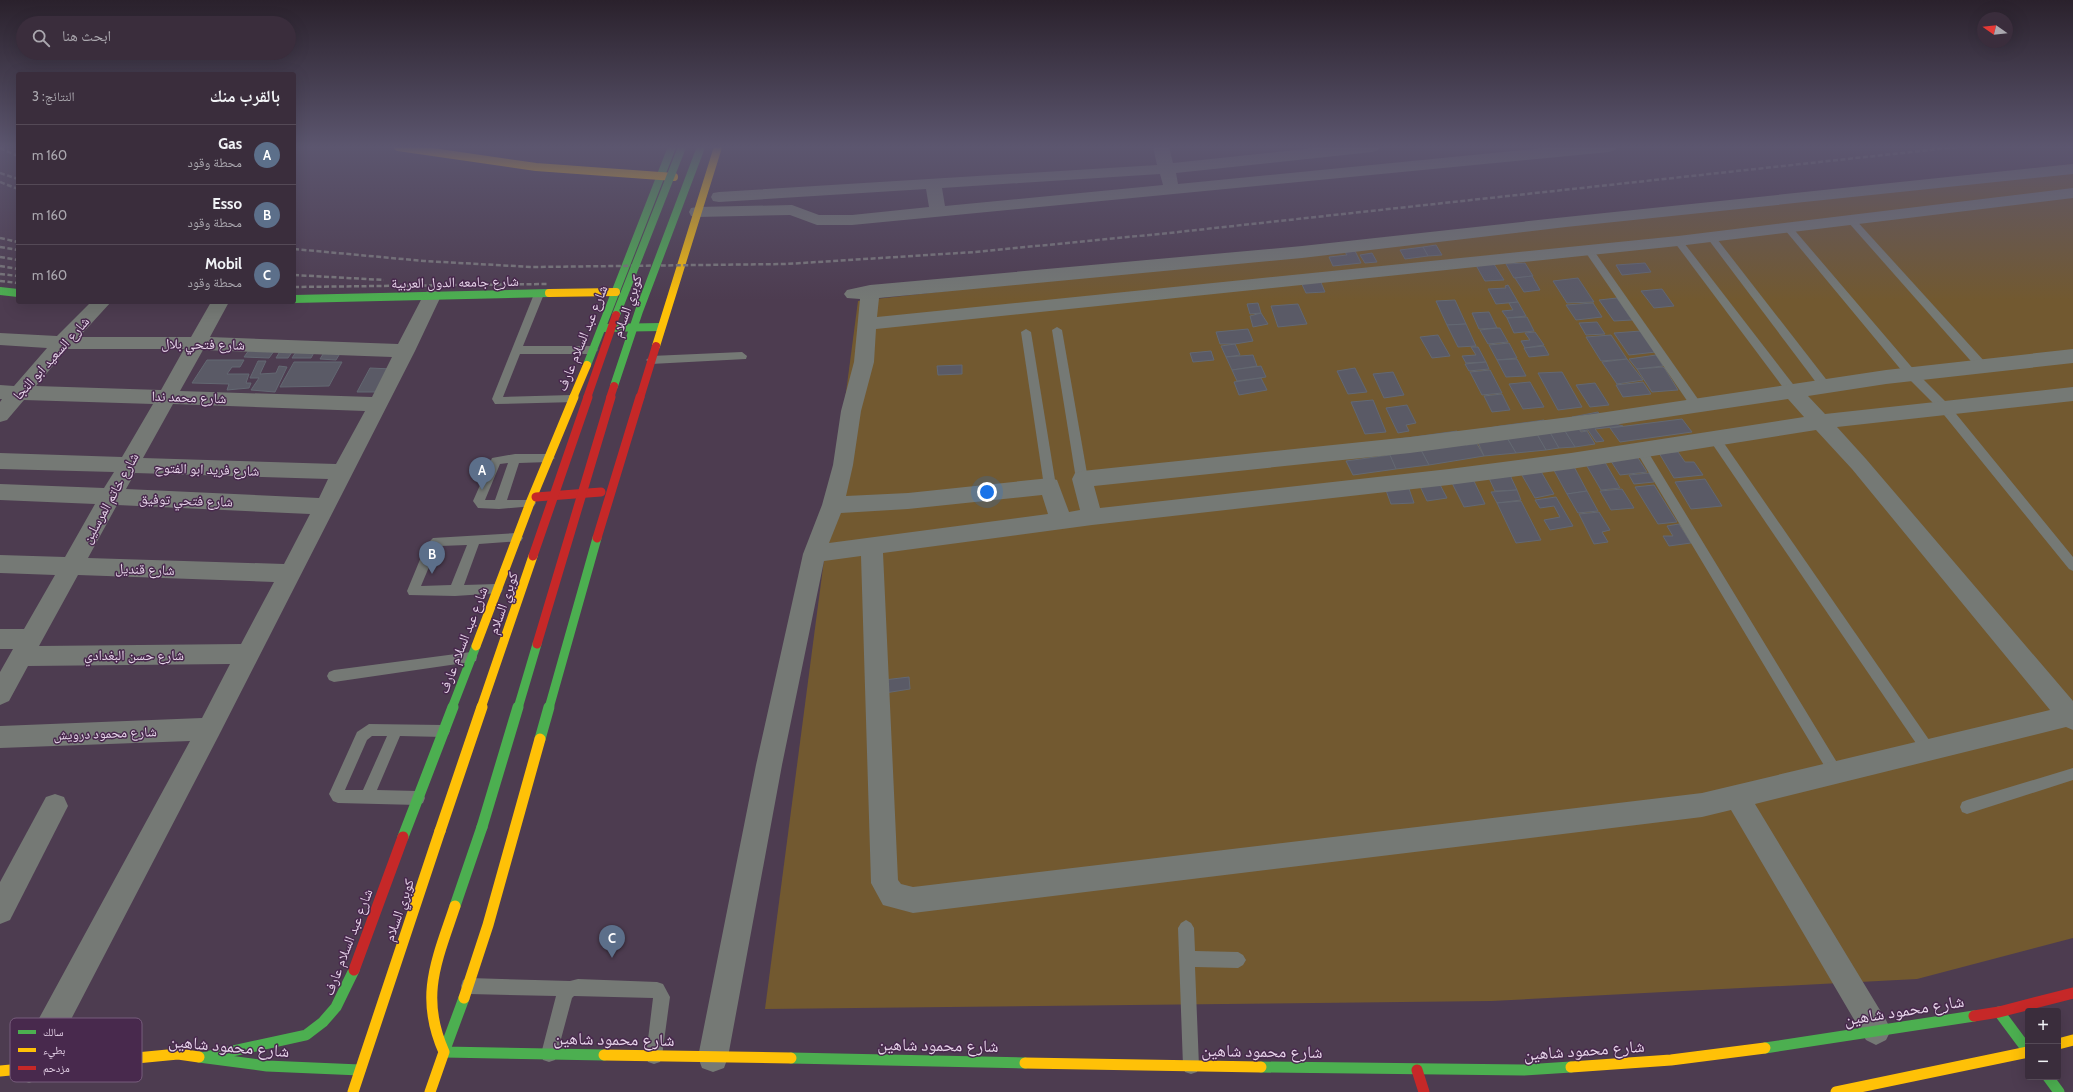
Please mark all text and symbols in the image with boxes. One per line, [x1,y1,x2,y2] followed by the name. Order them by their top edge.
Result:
[1977,12,2013,48] north arrow
[16,16,296,60] search box
[30,27,52,49] icon: search
[62,27,111,45] text: ابحث هنا
[210,86,280,106] text: بالقرب منك
[32,88,75,104] text: النتائج: 3
[218,135,242,153] text: Gas
[32,147,67,163] text: 160 m
[263,147,271,163] text: A
[187,154,242,170] text: محطة وقود
[212,195,242,213] text: Esso
[32,207,67,223] text: 160 m
[263,207,271,223] text: B
[187,214,242,230] text: محطة وقود
[205,255,242,273] text: Mobil
[32,267,67,283] text: 160 m
[263,267,271,283] text: C
[391,272,519,293] street label: شارع جامعه الدول العربية
[608,272,649,340] street label: كوبري السلام
[187,274,242,290] text: محطة وقود
[553,282,612,394] street label: شارع عبد السلام عارف
[9,313,94,404] street label: شارع السعيد ابو النجا
[161,334,245,356] street label: شارع فتحي بلال
[151,387,227,408] street label: شارع محمد ندا
[78,449,143,547] street label: شارع خاتم المرسلين
[469,457,495,490] pin: A
[154,458,260,481] street label: شارع فريد ابو الفتوح
[977,482,997,502] your location
[139,489,233,513] street label: شارع فتحي توفيق
[419,541,445,574] pin: B
[115,559,175,580] street label: شارع قنديل
[484,569,525,637] street label: كوبري السلام
[434,584,493,696] street label: شارع عبد السلام عارف
[84,646,184,667] street label: شارع حسن البغدادي
[53,722,157,745] street label: شارع محمود درويش
[380,876,421,944] street label: كوبري السلام
[319,886,378,998] street label: شارع عبد السلام عارف
[599,925,625,958] pin: C
[1843,991,1966,1031] street label: شارع محمود شاهين
[2025,1008,2061,1080] map controls
[2025,1008,2061,1044] button: +
[10,1018,142,1082] legend
[43,1025,63,1039] text: سالك
[553,1028,675,1052] street label: شارع محمود شاهين
[168,1031,290,1063] street label: شارع محمود شاهين
[877,1034,999,1058] street label: شارع محمود شاهين
[1523,1036,1645,1066] street label: شارع محمود شاهين
[1201,1040,1323,1064] street label: شارع محمود شاهين
[43,1043,65,1059] text: بطيء
[2025,1044,2061,1080] button: −
[43,1061,70,1076] text: مزدحم

